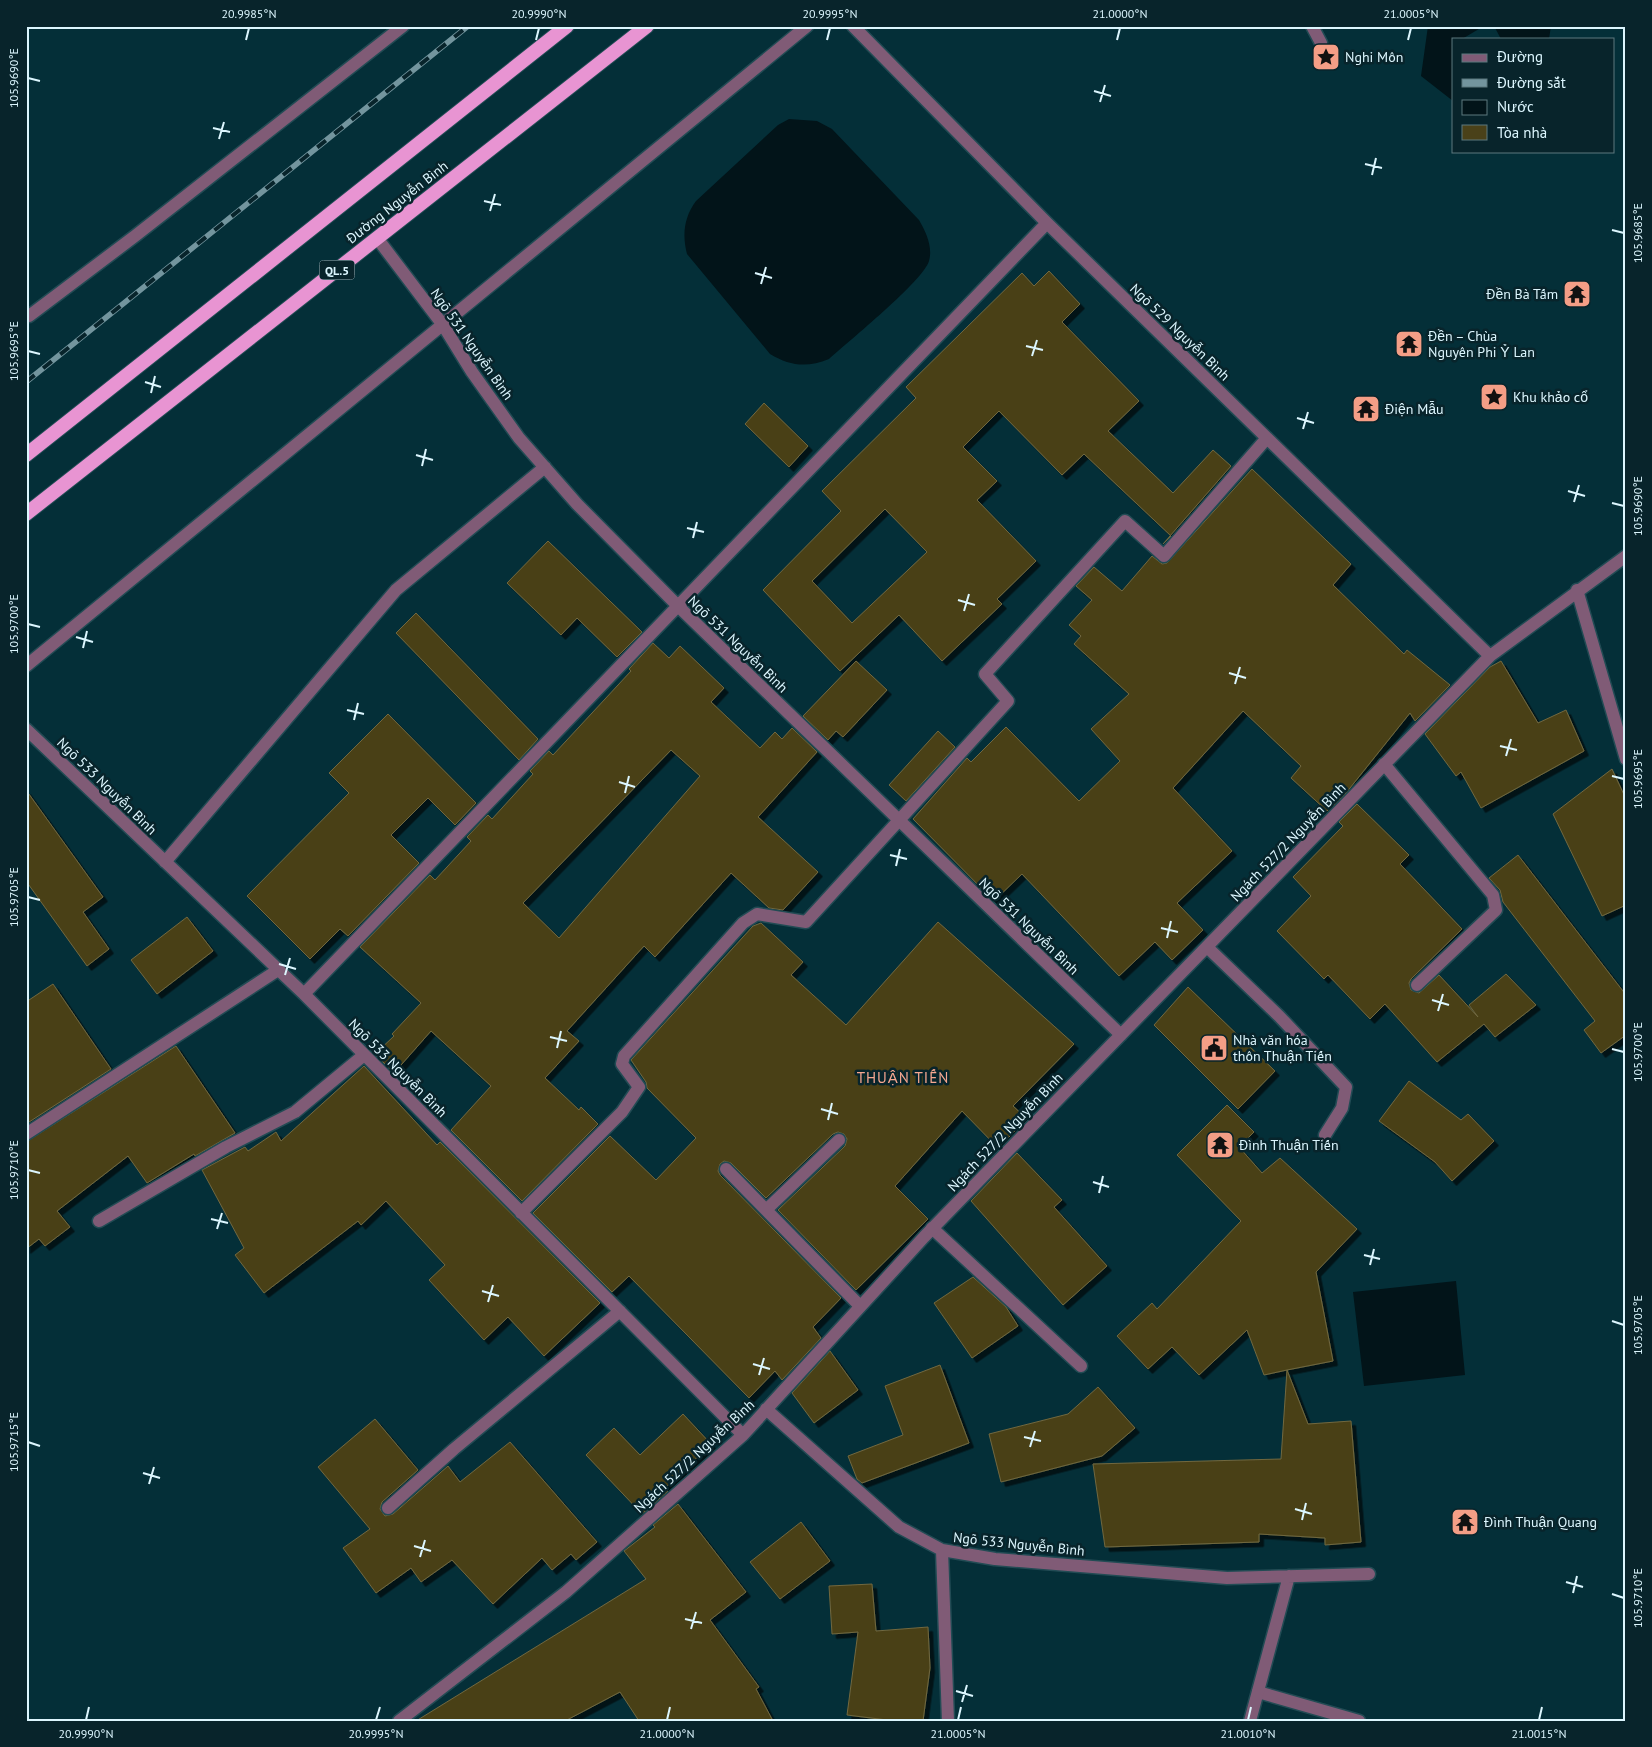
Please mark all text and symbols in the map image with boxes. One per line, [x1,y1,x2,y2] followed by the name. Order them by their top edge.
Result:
[222,6,276,21] text: 20.9985°N
[512,6,566,21] text: 20.9990°N
[803,6,857,21] text: 20.9995°N
[1093,6,1147,21] text: 21.0000°N
[1384,6,1438,21] text: 21.0005°N
[1452,38,1614,152] legend
[1311,42,1341,72] place icon: Nghi Môn
[1496,47,1543,66] text: Đường
[6,48,21,108] text: 105.9690°E
[1345,48,1403,66] place label: Nghi Môn
[1496,73,1566,92] text: Đường sắt
[1497,97,1534,116] text: Nước
[1497,123,1547,142] text: Tòa nhà
[342,157,451,248] street label: Đường Nguyễn Bình
[1630,203,1645,263] text: 105.9685°E
[320,260,354,280] road number: QL.5
[1562,279,1592,309] temple icon: Đền Bà Tấm
[1126,280,1234,384] street label: Ngõ 529 Nguyễn Bình
[427,285,517,403] street label: Ngõ 531 Nguyễn Bình
[1485,285,1558,303] place label: Đền Bà Tấm
[6,321,21,381] text: 105.9695°E
[1427,327,1535,361] place label: Đền – Chùa Nguyên Phi Ỷ Lan
[1394,329,1424,359] temple icon: Đền – Chùa Nguyên Phi Ỷ Lan
[1479,382,1509,412] place icon: Khu khảo cổ
[1513,388,1588,406] place label: Khu khảo cổ
[1351,394,1381,424] temple icon: Điện Mẫu
[1384,400,1444,418] place label: Điện Mẫu
[1630,476,1645,536] text: 105.9690°E
[684,592,792,696] street label: Ngõ 531 Nguyễn Bình
[6,594,21,654] text: 105.9700°E
[53,734,161,838] street label: Ngõ 533 Nguyễn Bình
[1630,749,1645,809] text: 105.9695°E
[1227,779,1349,905] street label: Ngách 527/2 Nguyễn Bình
[6,867,21,927] text: 105.9705°E
[975,874,1083,978] street label: Ngõ 531 Nguyễn Bình
[345,1015,451,1121] street label: Ngõ 533 Nguyễn Bình
[1630,1022,1645,1082] text: 105.9700°E
[1233,1031,1332,1065] place label: Nhà văn hóa thôn Thuận Tiến
[1199,1033,1229,1063] public building icon: Nhà văn hóa thôn Thuận Tiến
[857,1068,949,1087] district label: THUẬN TIẾN
[944,1069,1066,1195] street label: Ngách 527/2 Nguyễn Bình
[1205,1130,1235,1160] temple icon: Đình Thuận Tiến
[1238,1136,1339,1154] place label: Đình Thuận Tiến
[6,1140,21,1200] text: 105.9710°E
[1630,1295,1645,1355] text: 105.9705°E
[630,1395,758,1517] street label: Ngách 527/2 Nguyễn Bình
[6,1412,21,1472] text: 105.9715°E
[1450,1507,1480,1537] temple icon: Đình Thuận Quang
[1483,1513,1597,1531] place label: Đình Thuận Quang
[952,1528,1086,1560] street label: Ngõ 533 Nguyễn Bình
[1630,1568,1645,1628] text: 105.9710°E
[59,1726,113,1741] text: 20.9990°N
[349,1726,403,1741] text: 20.9995°N
[640,1726,694,1741] text: 21.0000°N
[931,1726,985,1741] text: 21.0005°N
[1221,1726,1275,1741] text: 21.0010°N
[1512,1726,1566,1741] text: 21.0015°N

